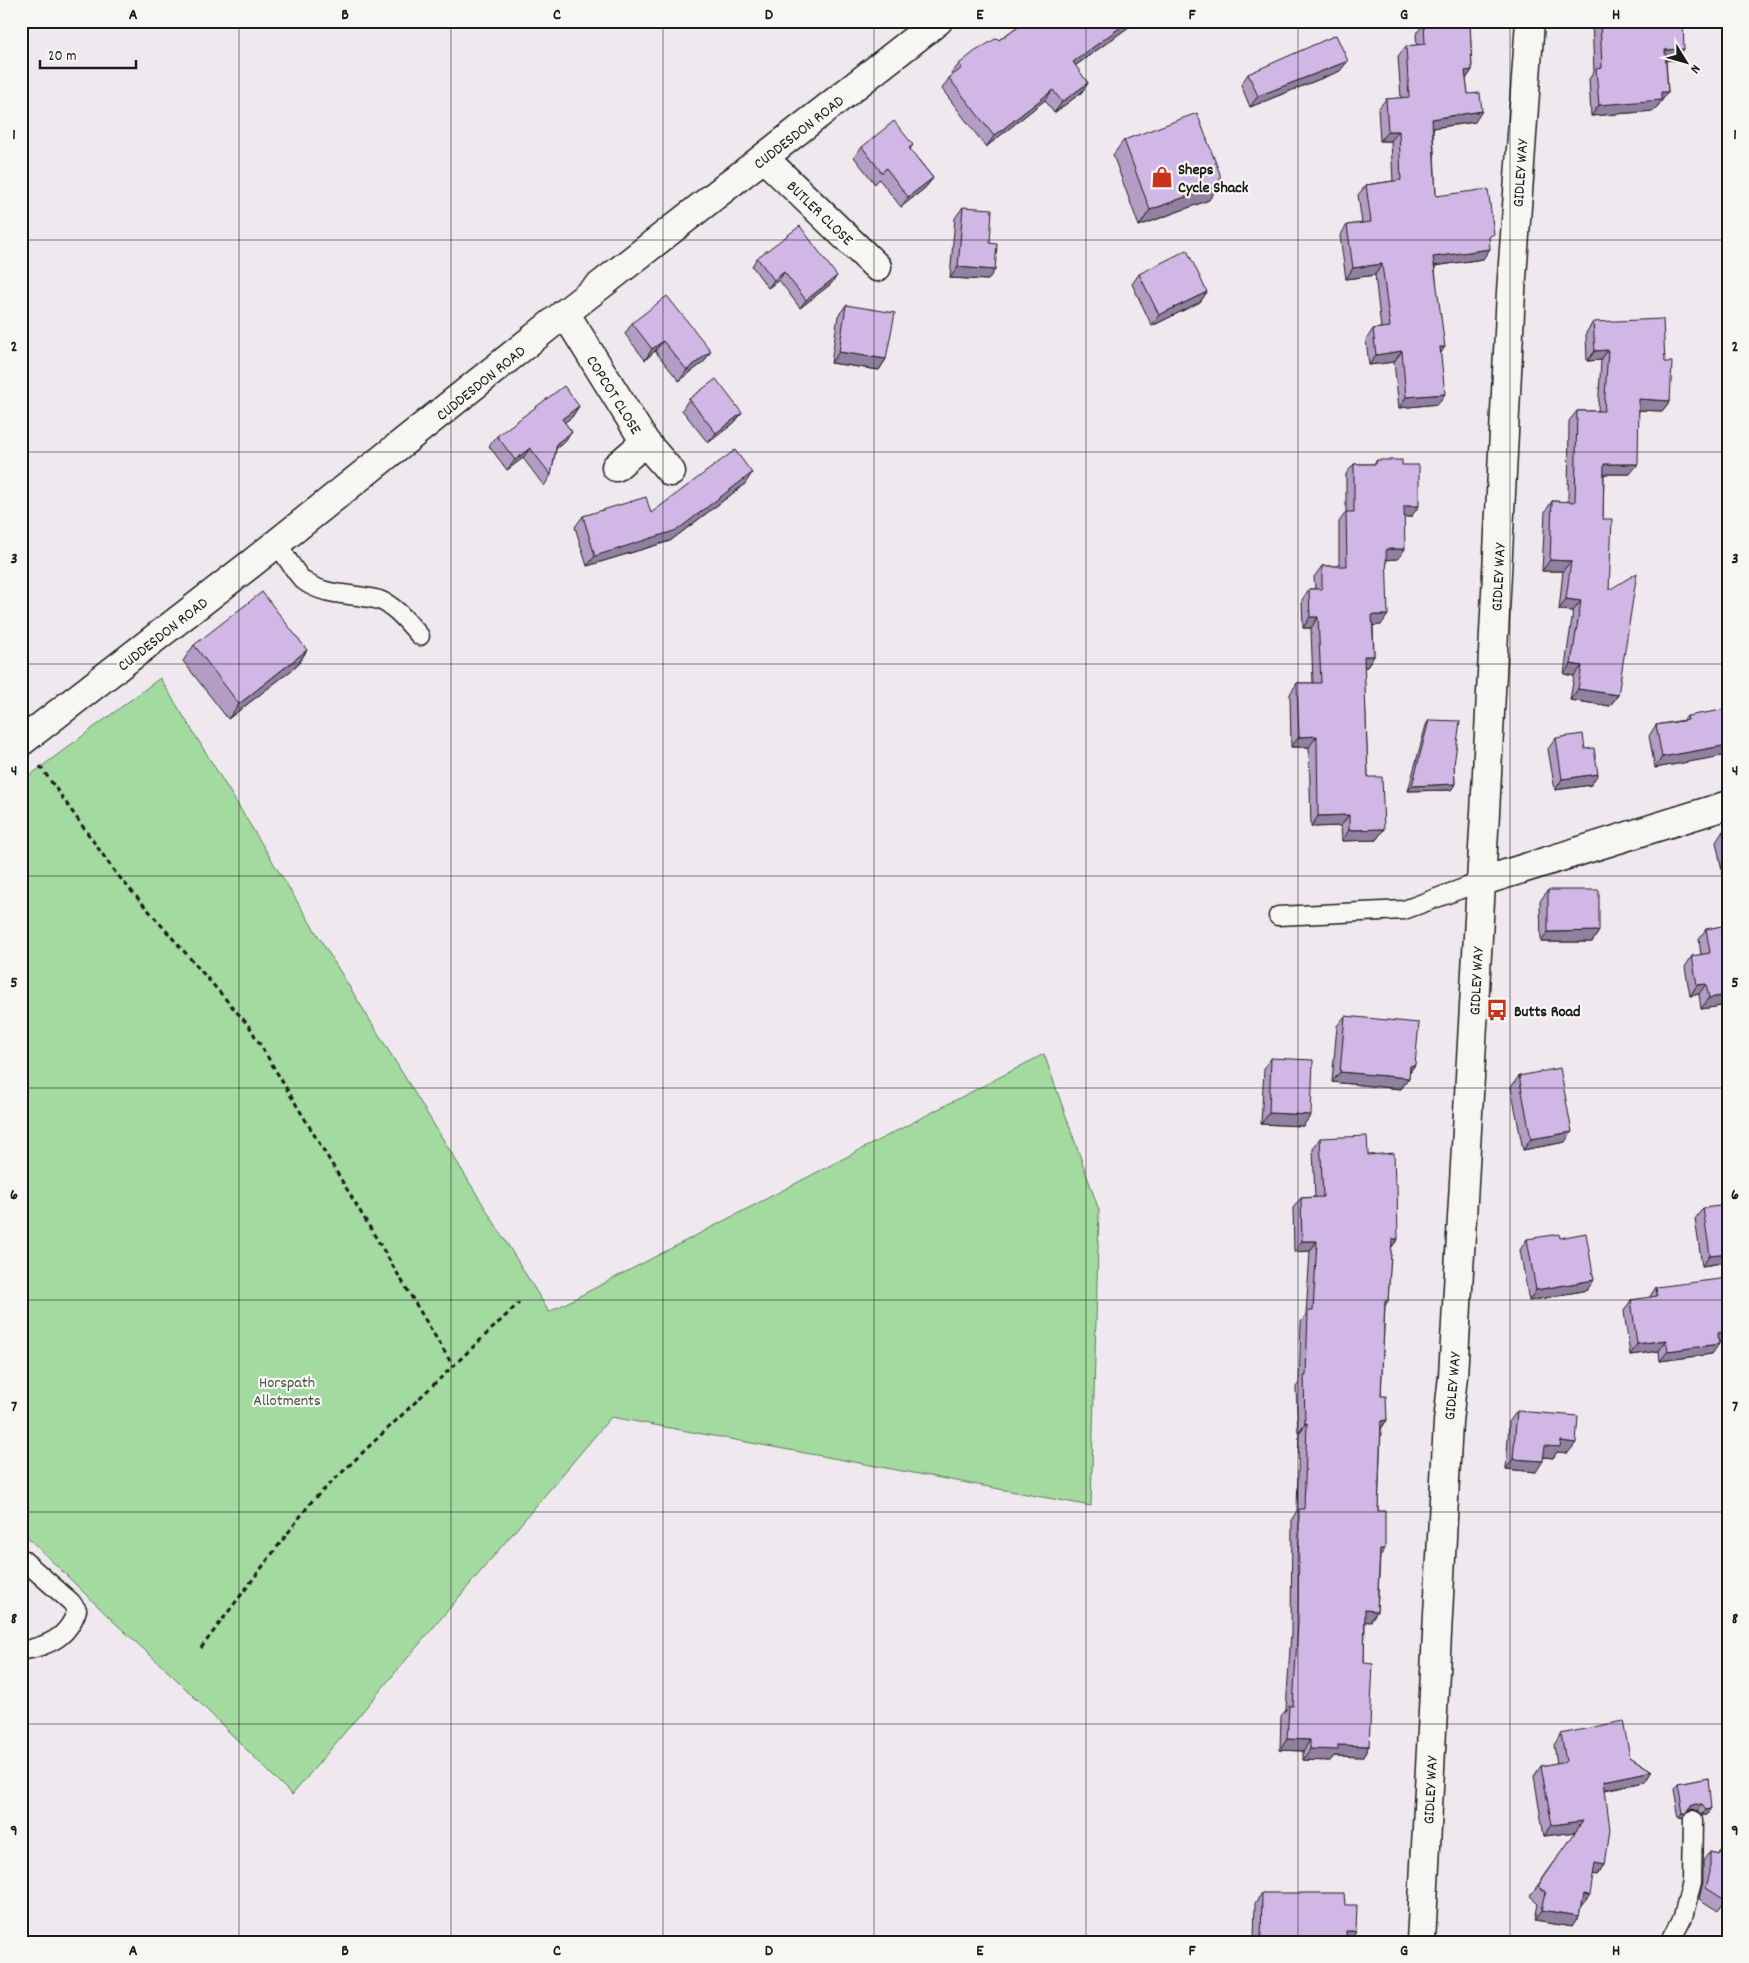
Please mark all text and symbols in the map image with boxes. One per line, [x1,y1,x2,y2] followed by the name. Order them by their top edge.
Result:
[129,4,138,27] text: A
[341,4,349,27] text: B
[553,4,561,27] text: C
[765,4,774,27] text: D
[976,4,984,27] text: E
[1188,4,1196,27] text: F
[1400,4,1408,27] text: G
[1612,4,1620,27] text: H
[40,38,136,70] scale bar
[1662,38,1712,88] north arrow
[48,46,76,68] text: 20 m
[1685,60,1705,77] text: N
[749,90,850,176] street label: CUDDESDON ROAD
[12,124,16,147] text: 1
[1733,124,1737,147] text: 1
[1508,137,1535,208] street label: GIDLEY WAY
[1178,159,1249,200] place label: Sheps Cycle Shack
[1149,164,1175,190] shop icon: Sheps Cycle Shack
[781,176,858,252] street label: BUTLER CLOSE
[11,336,18,359] text: 2
[1732,336,1739,359] text: 2
[432,341,531,427] street label: CUDDESDON ROAD
[579,351,647,440] street label: COPCOT CLOSE
[1486,541,1513,612] street label: GIDLEY WAY
[10,548,18,571] text: 3
[1731,548,1739,571] text: 3
[113,592,214,678] street label: CUDDESDON ROAD
[11,760,17,783] text: 4
[1732,760,1738,783] text: 4
[1464,945,1491,1016] street label: GIDLEY WAY
[10,972,18,995] text: 5
[1731,972,1739,995] text: 5
[1484,997,1510,1023] bus stop icon: Butts Road
[1514,1001,1581,1024] place label: Butts Road
[10,1184,18,1207] text: 6
[1731,1184,1739,1207] text: 6
[1439,1350,1468,1421] street label: GIDLEY WAY
[253,1372,321,1413] park label: Horspath Allotments
[11,1396,17,1419] text: 7
[1732,1396,1738,1419] text: 7
[11,1608,18,1631] text: 8
[1732,1608,1739,1631] text: 8
[1418,1754,1445,1825] street label: GIDLEY WAY
[10,1820,18,1843] text: 9
[1731,1820,1739,1843] text: 9
[129,1940,138,1963] text: A
[341,1940,349,1963] text: B
[553,1940,561,1963] text: C
[765,1940,774,1963] text: D
[976,1940,984,1963] text: E
[1188,1940,1196,1963] text: F
[1400,1940,1408,1963] text: G
[1612,1940,1620,1963] text: H

